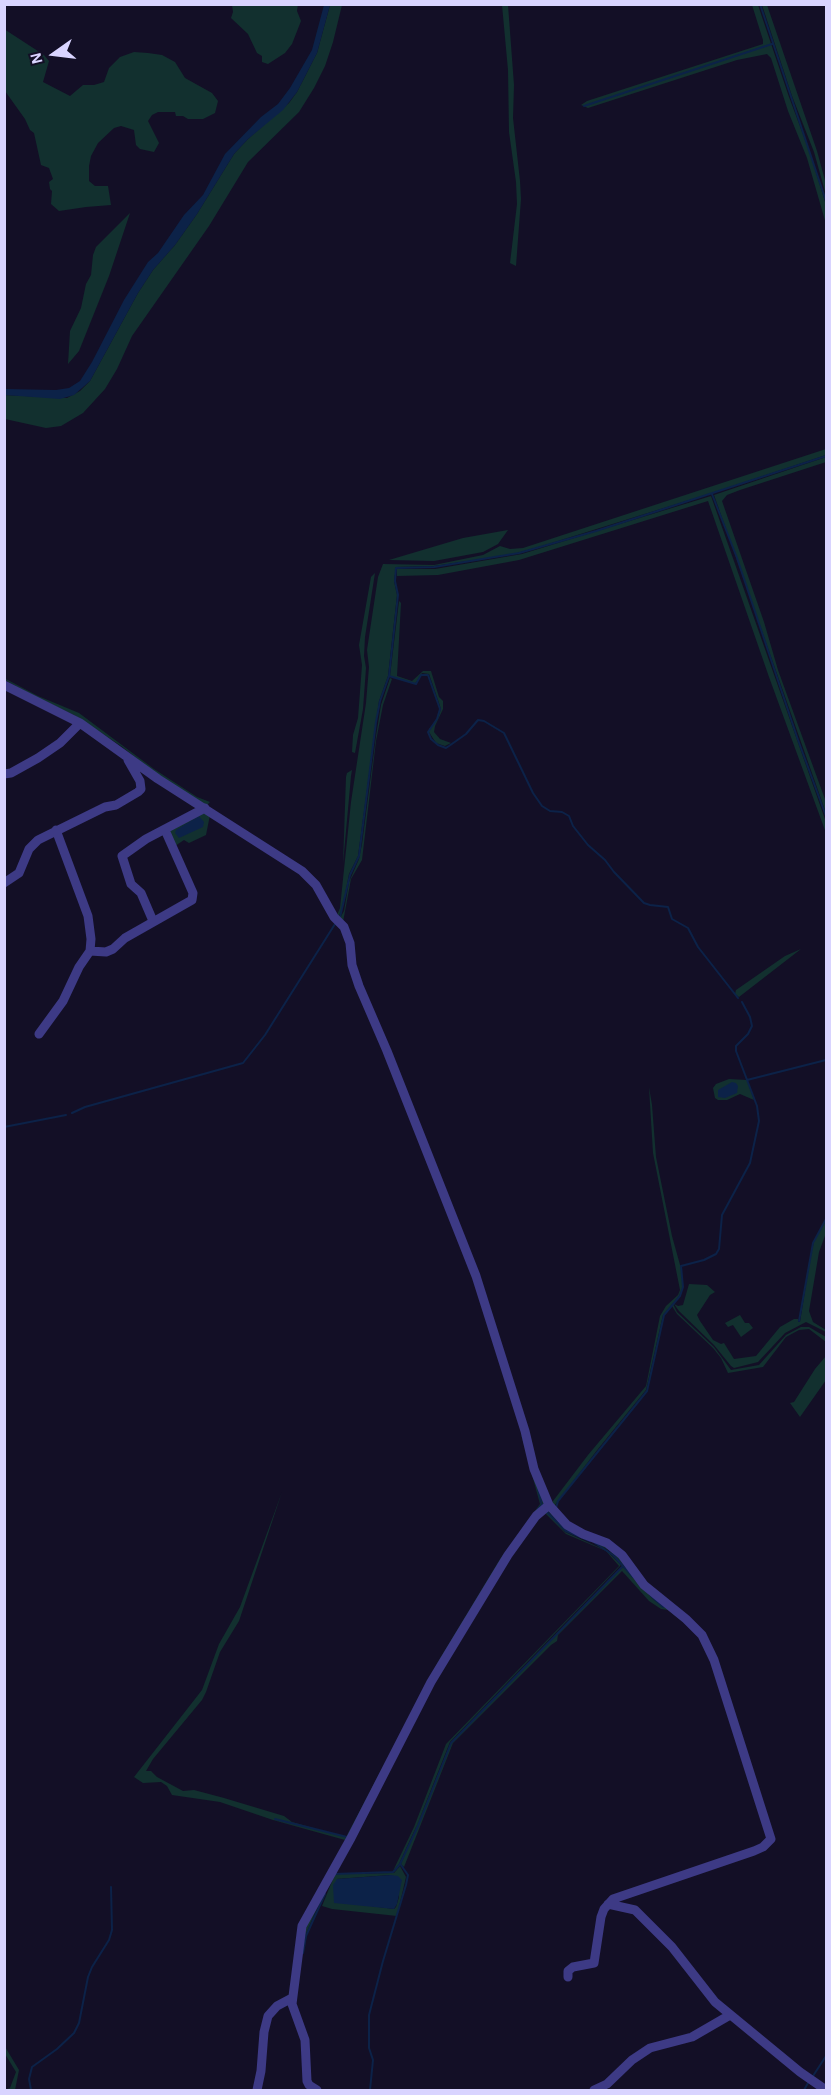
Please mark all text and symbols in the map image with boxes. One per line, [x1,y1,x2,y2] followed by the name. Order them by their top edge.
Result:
[24,24,84,84] north arrow
[27,51,46,66] text: N

